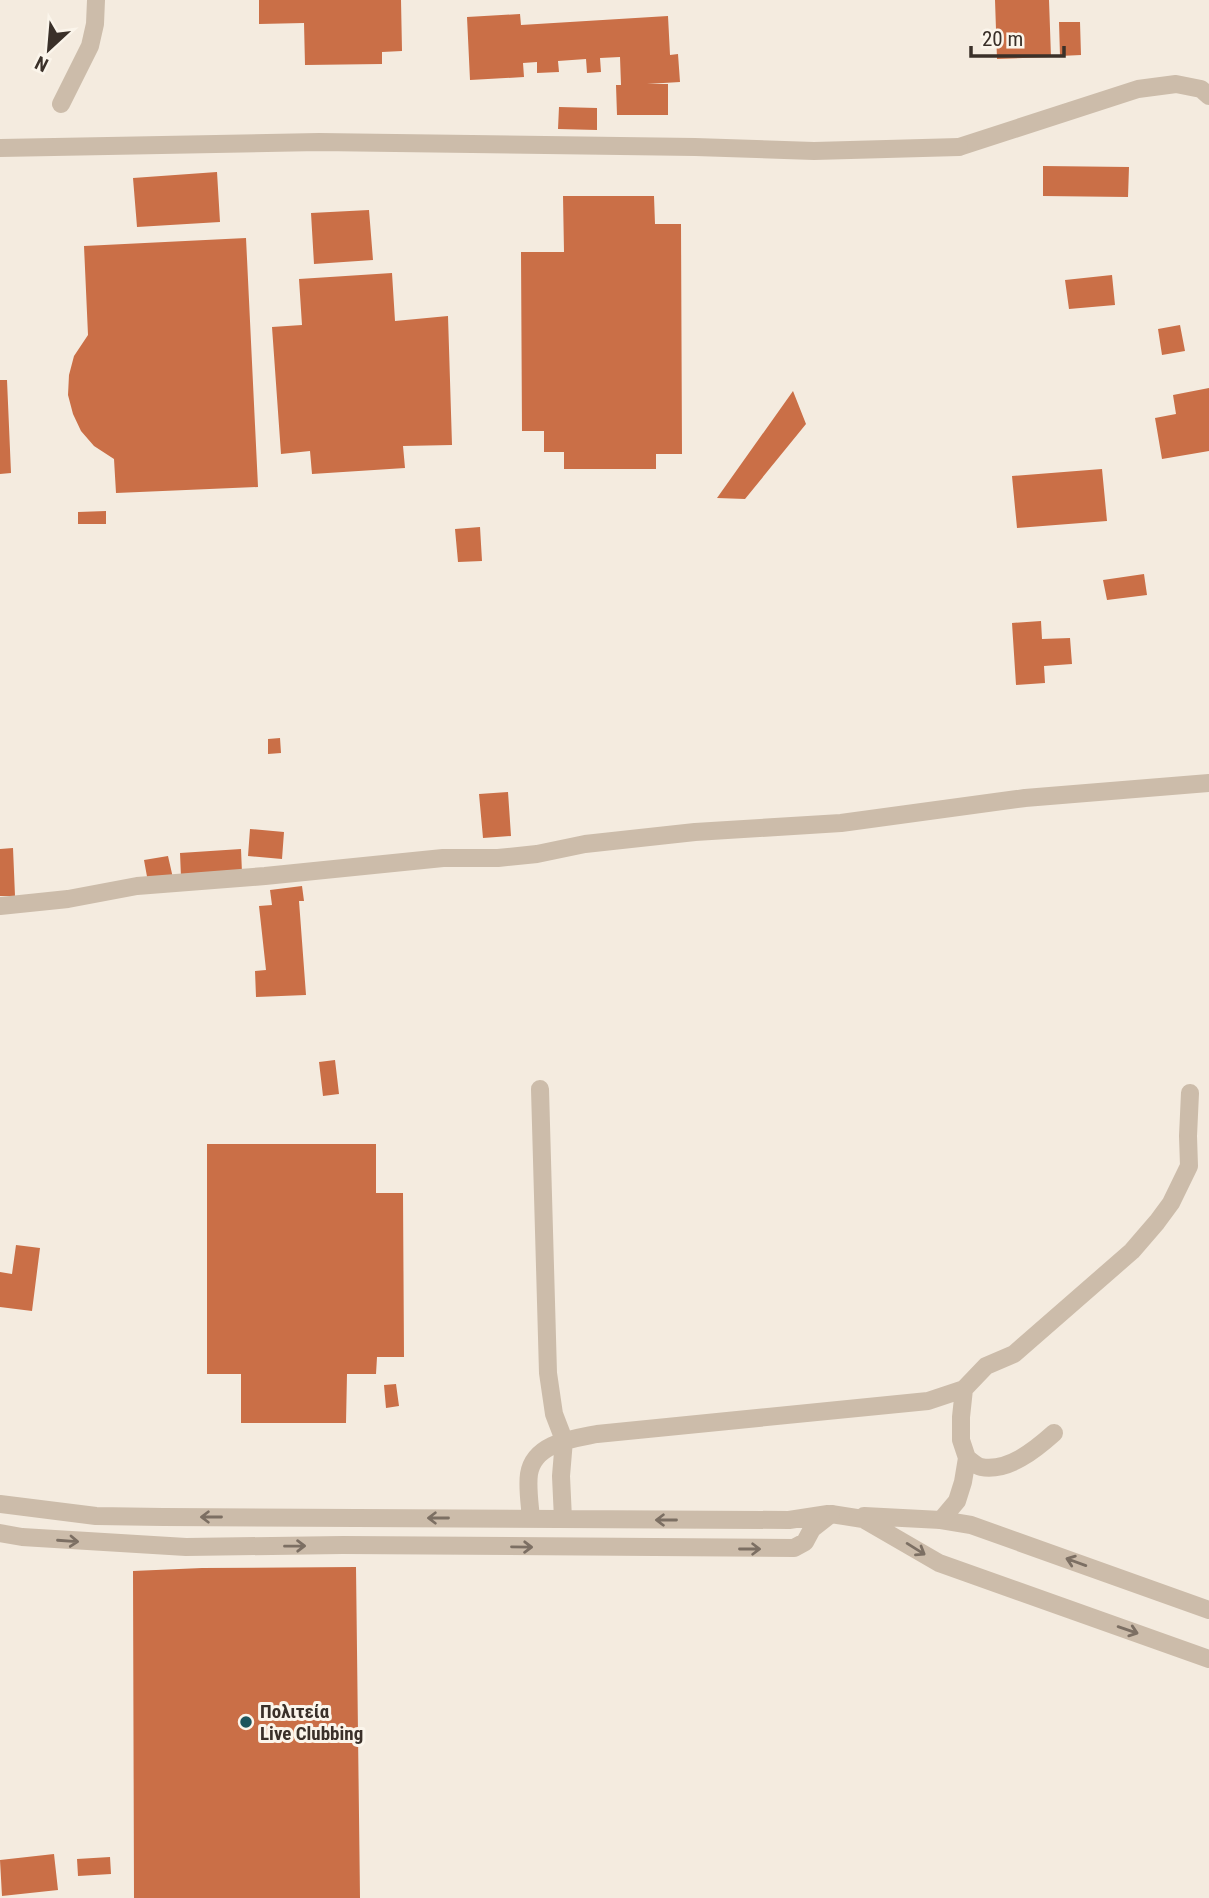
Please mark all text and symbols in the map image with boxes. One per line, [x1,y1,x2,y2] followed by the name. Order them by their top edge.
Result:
[14,14,84,84] north arrow
[971,14,1064,58] scale bar
[982,27,1023,51] text: 20 m
[31,51,52,77] text: N
[199,1510,222,1524] one-way arrow
[427,1511,450,1525] one-way arrow
[654,1513,677,1527] one-way arrow
[56,1535,78,1548] one-way arrow
[283,1539,306,1553] one-way arrow
[511,1540,534,1554] one-way arrow
[738,1542,761,1555] one-way arrow
[905,1542,925,1556] one-way arrow
[1065,1555,1087,1567] one-way arrow
[1116,1625,1138,1637] one-way arrow
[260,1700,363,1745] place label: Πολιτεία Live Clubbing
[238,1714,254,1730] marker: Πολιτεία Live Clubbing

